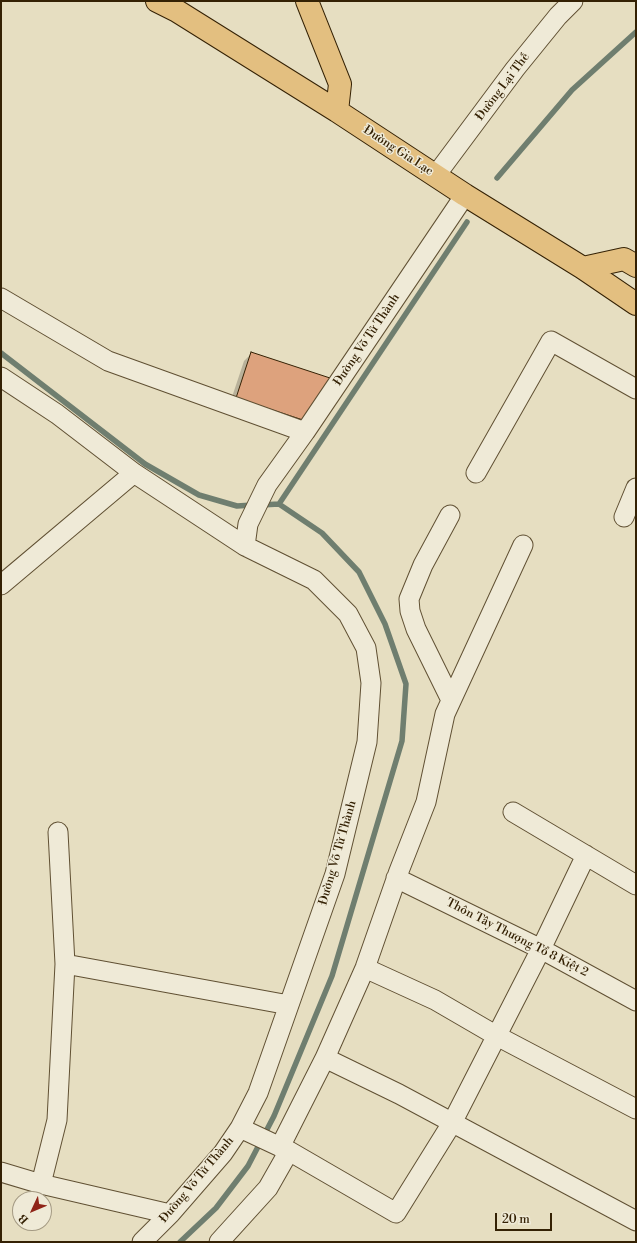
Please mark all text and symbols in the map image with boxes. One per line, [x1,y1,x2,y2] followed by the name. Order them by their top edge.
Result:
[473,50,533,124] street label: Đường Lại Thế
[360,123,436,179] street label: Đường Gia Lạc
[331,291,403,389] street label: Đường Võ Tử Thành
[316,799,360,907] street label: Đường Võ Tử Thành
[444,896,590,980] street label: Thôn Tây Thượng Tổ 8 Kiệt 2
[157,1134,237,1226] street label: Đường Võ Tử Thành
[12,1191,52,1231] north arrow
[497,1205,554,1231] scale bar
[16,1211,32,1226] text: B
[502,1212,530,1227] text: 20 m

